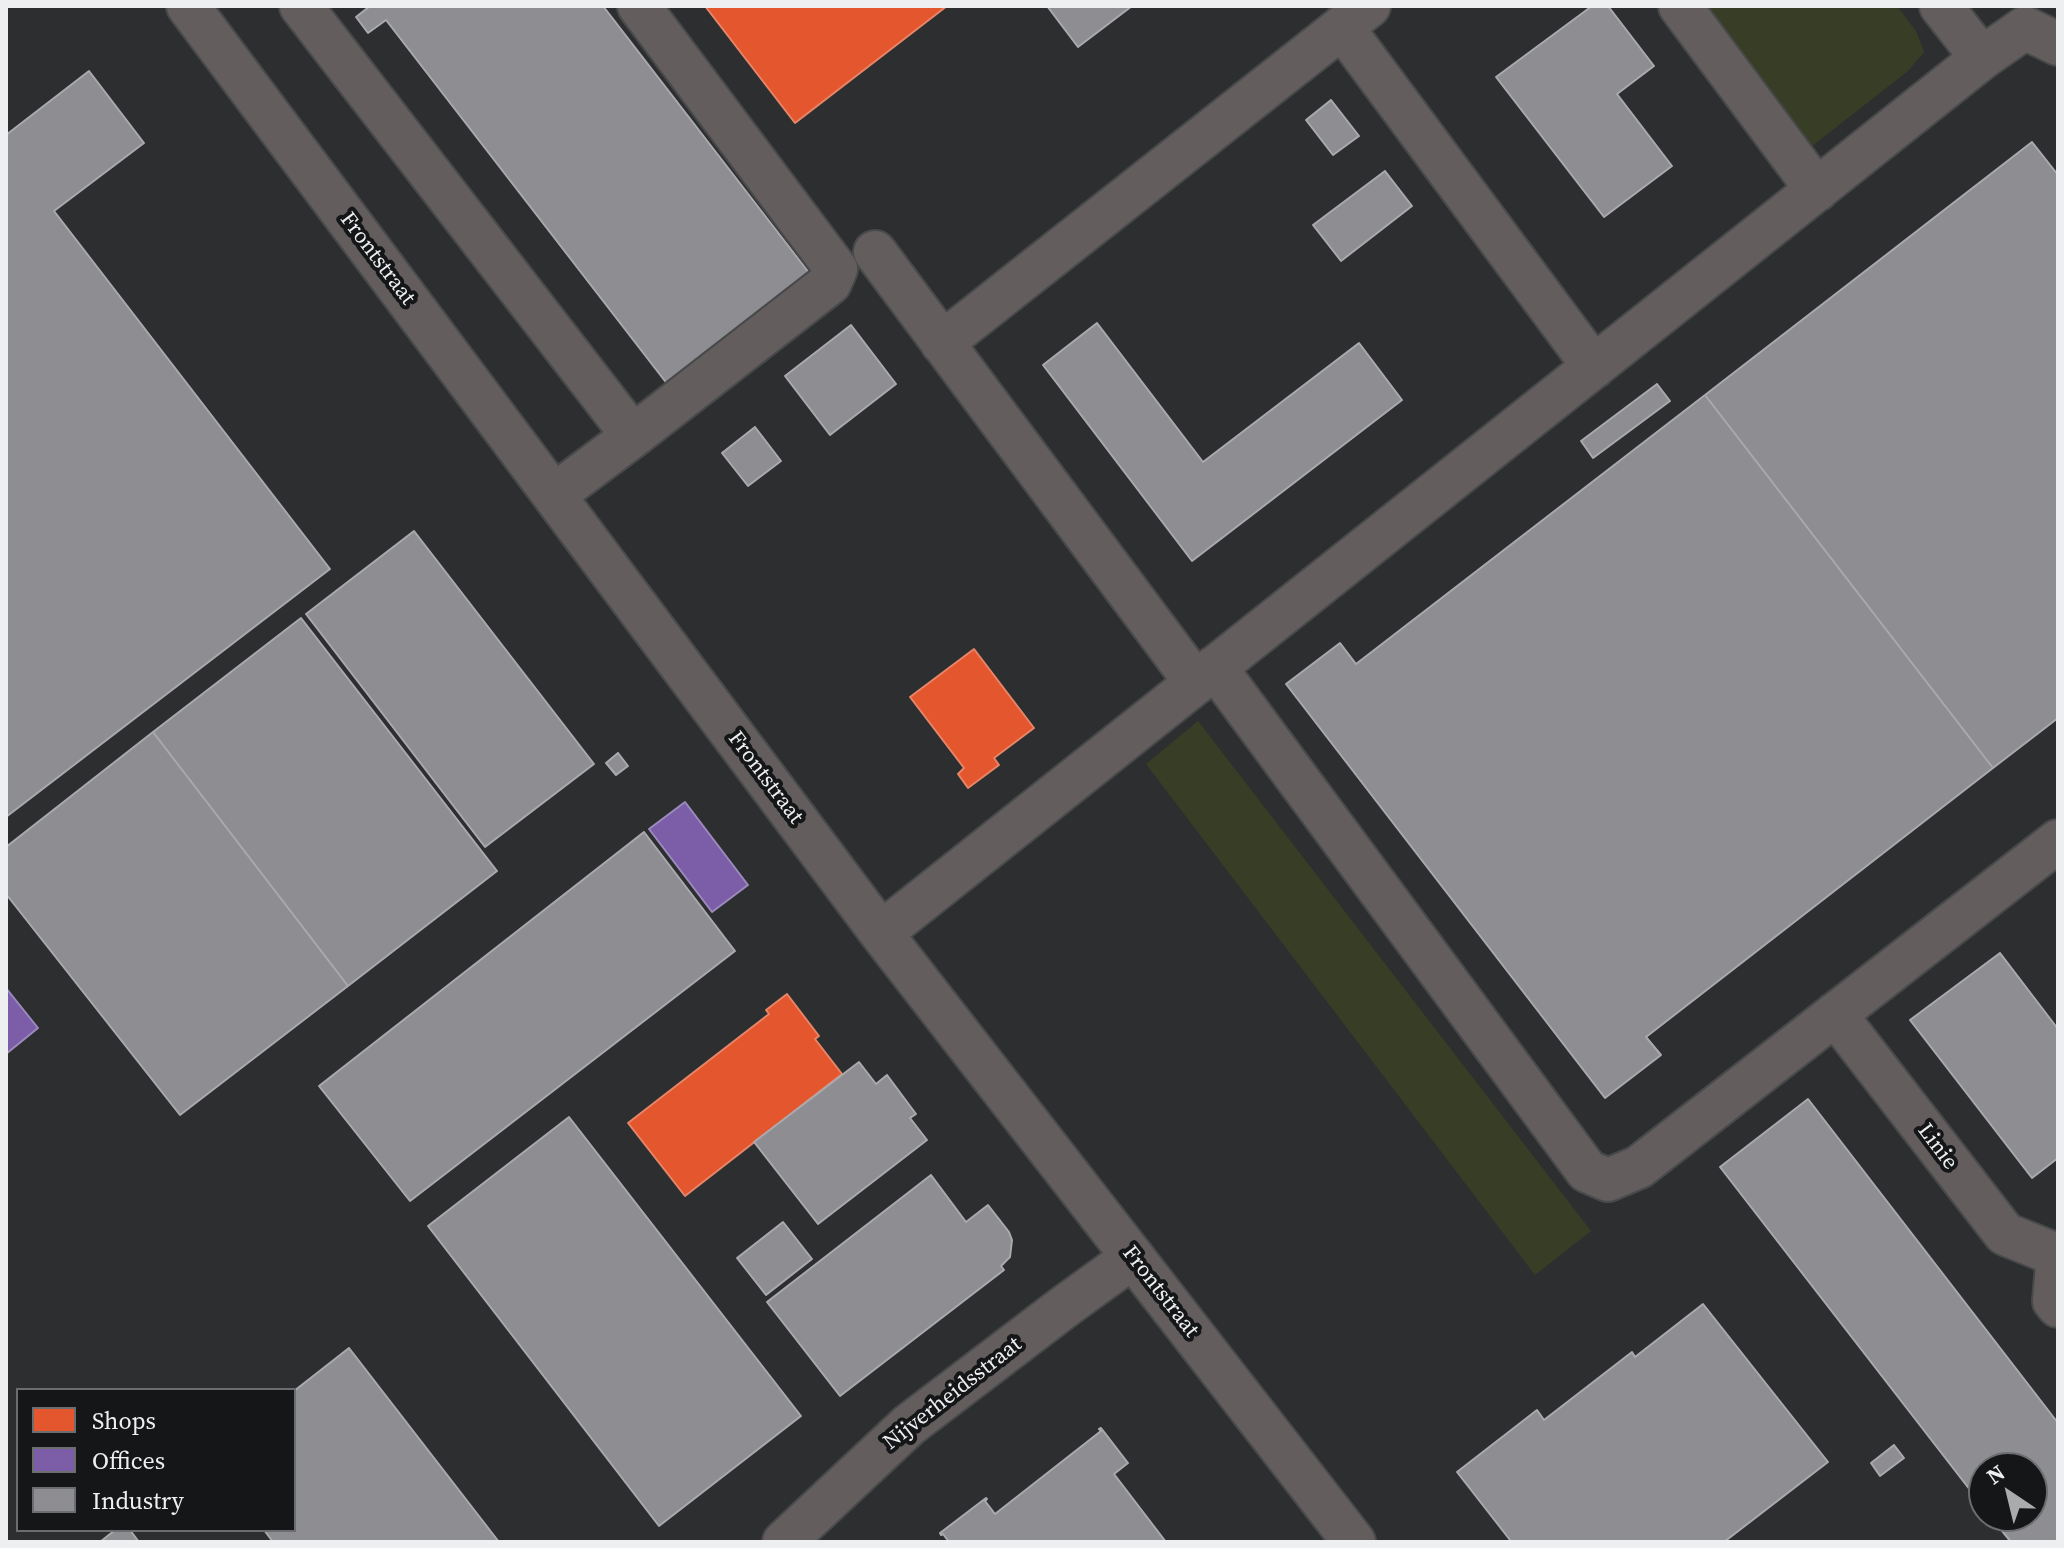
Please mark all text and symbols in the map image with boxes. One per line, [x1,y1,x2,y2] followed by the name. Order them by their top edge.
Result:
[334,207,420,311] street label: Frontstraat
[722,726,808,830] street label: Frontstraat
[1911,1119,1963,1175] street label: Linie
[1116,1241,1204,1343] street label: Frontstraat
[879,1332,1027,1456] street label: Nijverheidsstraat
[16,1388,296,1532] legend
[92,1404,156,1437] text: Shops
[92,1444,165,1477] text: Offices
[1968,1452,2048,1532] north arrow
[1980,1457,2011,1491] text: N
[92,1484,184,1517] text: Industry

